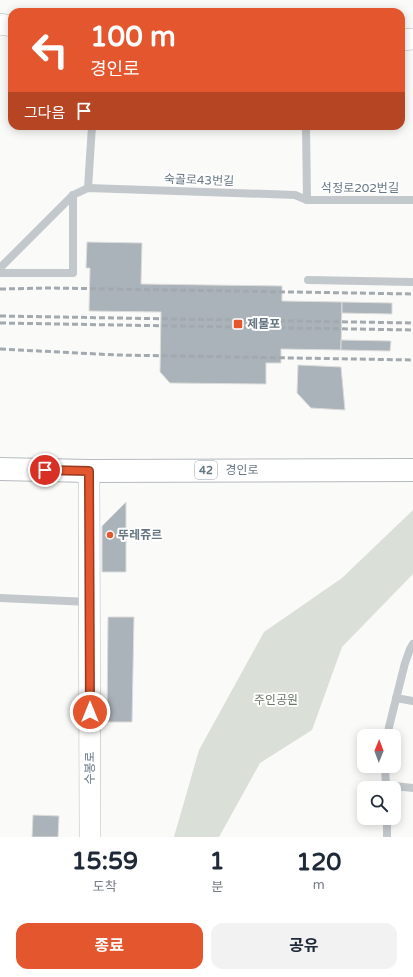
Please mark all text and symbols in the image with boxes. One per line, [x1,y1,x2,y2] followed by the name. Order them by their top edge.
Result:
[90,20,176,54] text: 100 m
[24,24,76,76] icon: left
[90,58,140,80] text: 경인로
[73,100,95,122] icon: arrive
[24,104,65,122] text: 그다음
[164,172,234,188] street label: 숙골로43번길
[321,181,399,195] street label: 석정로202번길
[247,317,280,331] place label: 제물포
[232,318,244,330] marker: 제물포
[28,453,62,487] pin
[34,459,56,481] icon: arrive
[195,461,217,479] road number: 42
[225,463,259,477] street label: 경인로
[118,528,162,542] place label: 뚜레쥬르
[105,530,115,540] marker: 뚜레쥬르
[69,691,111,733] position arrow
[254,693,298,707] park label: 주인공원
[357,729,401,773] north arrow
[357,729,401,825] map controls
[83,751,97,785] street label: 수봉로
[357,781,401,825] button: search
[72,847,138,876] text: 15:59
[210,847,225,876] text: 1
[296,848,341,877] text: 120
[313,877,325,893] text: m
[93,879,117,895] text: 도착
[211,879,223,895] text: 분
[16,923,203,969] button: 종료
[211,923,397,969] button: 공유

